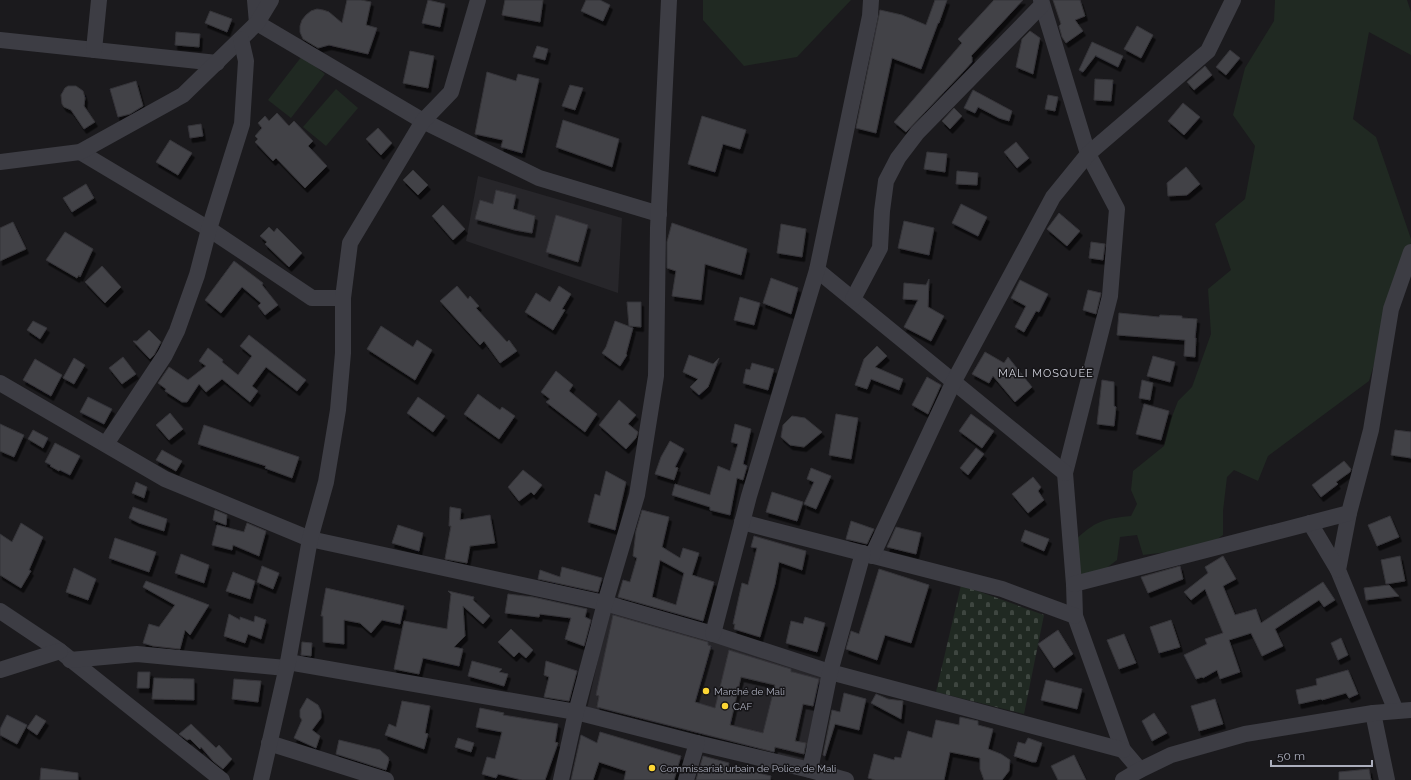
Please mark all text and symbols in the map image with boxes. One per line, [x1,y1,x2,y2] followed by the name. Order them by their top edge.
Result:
[998,366,1094,380] district label: MALI MOSQUÉE
[701,686,711,696] marker: Marché de Mali
[714,686,785,697] place label: Marché de Mali
[720,701,730,711] marker: CAF
[733,701,753,712] place label: CAF
[1271,742,1372,768] scale bar
[1277,749,1305,763] text: 50 m
[647,763,657,773] marker: Commissariat urbain de Police de Mali
[660,763,836,774] place label: Commissariat urbain de Police de Mali

